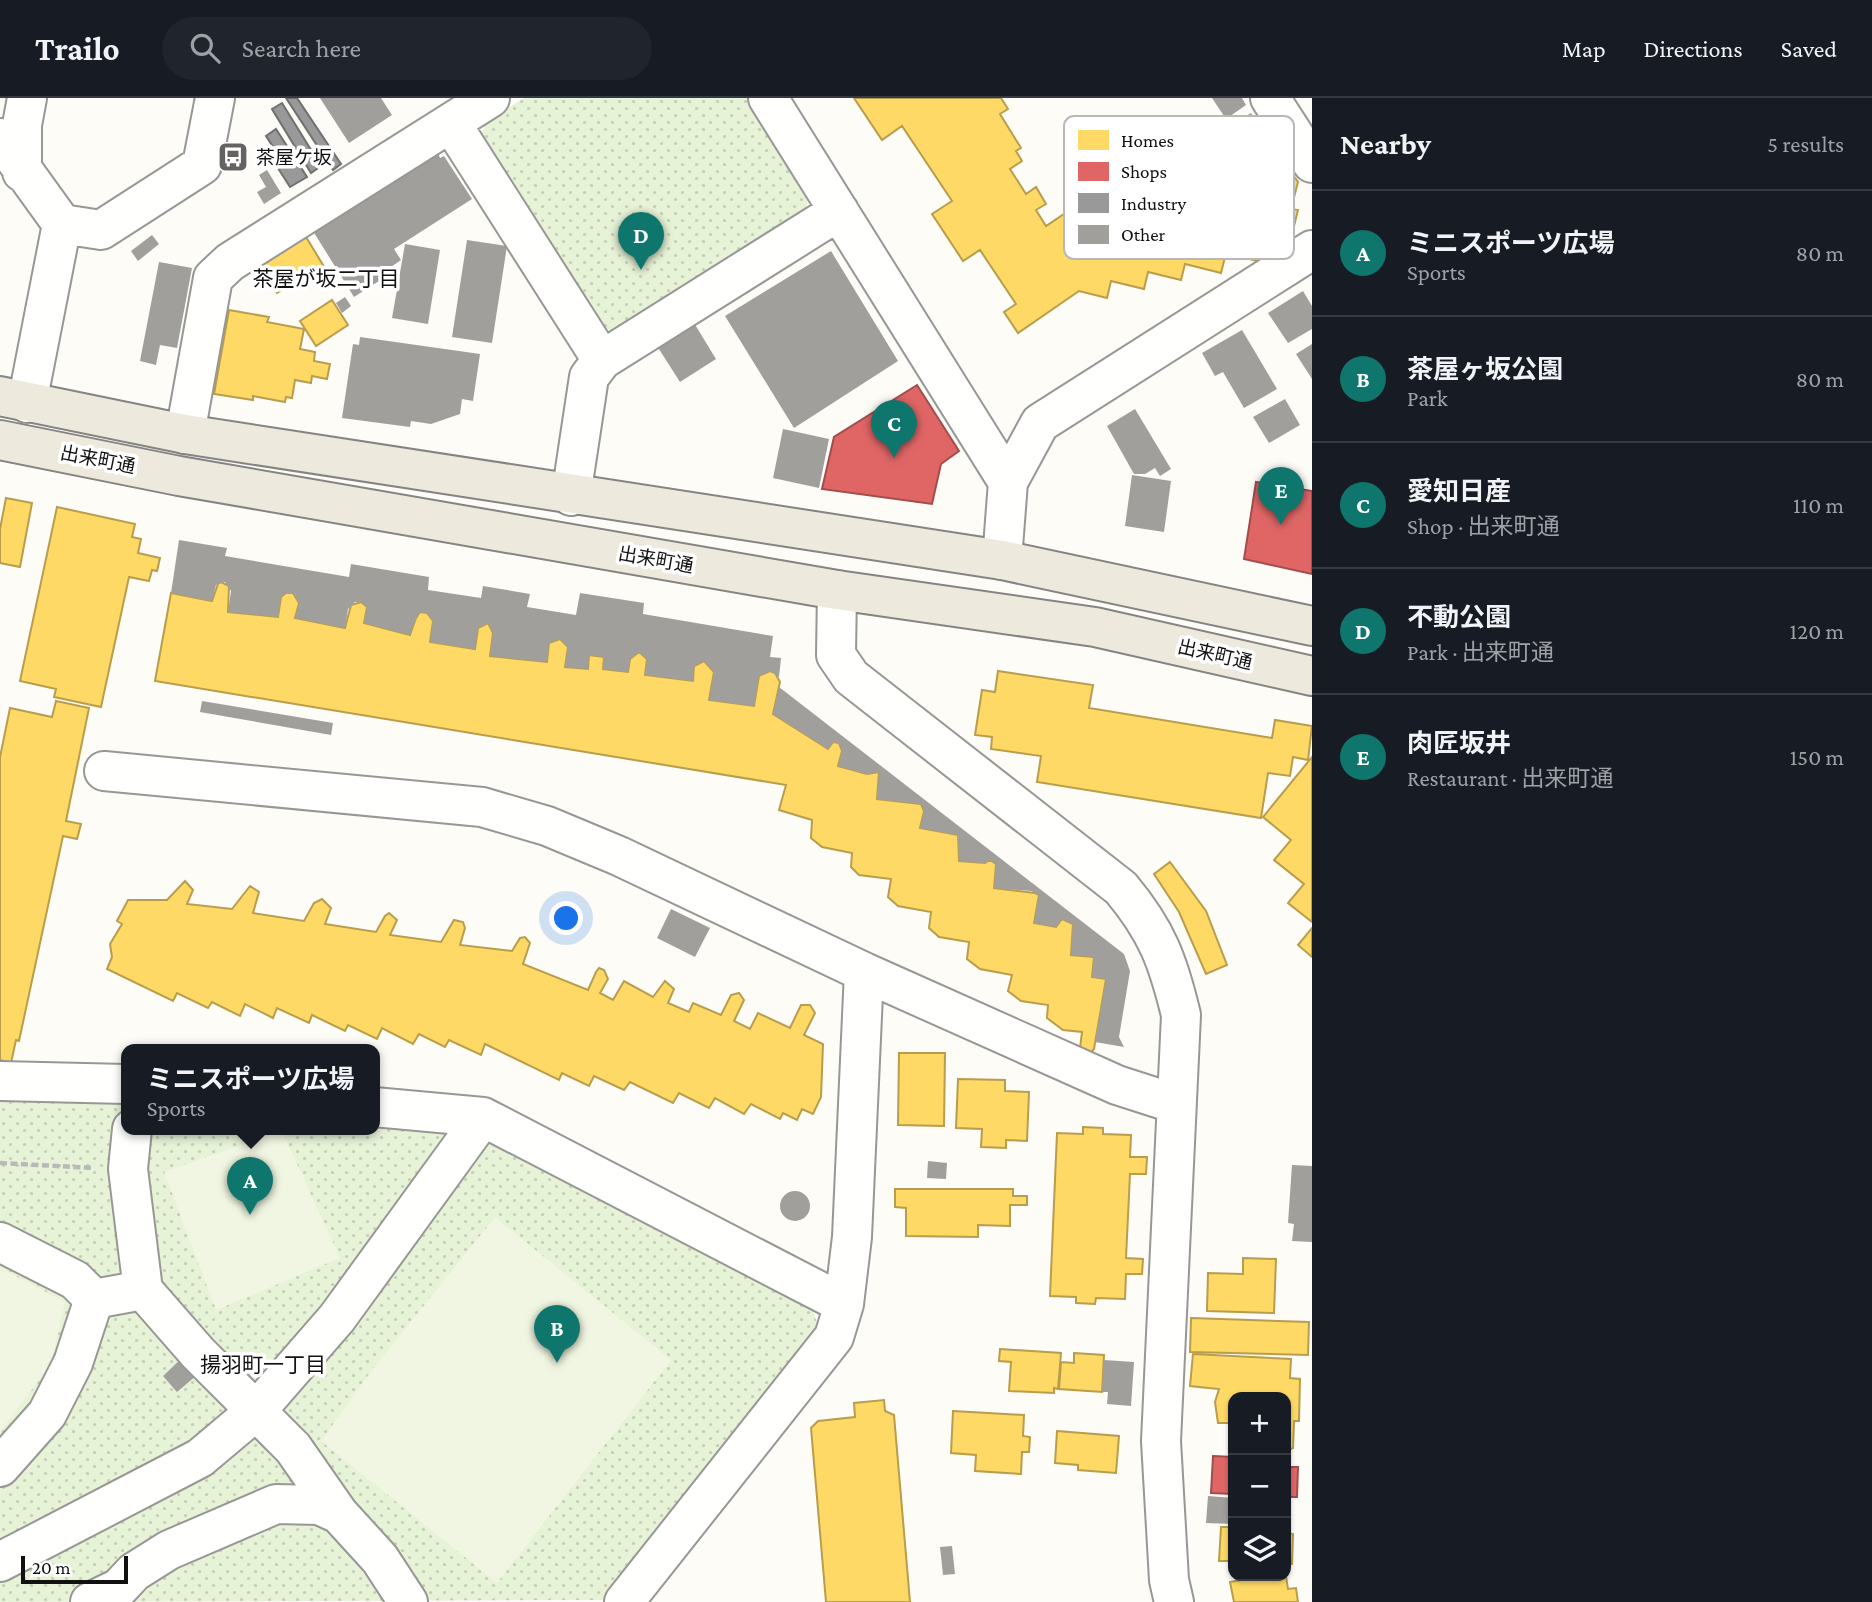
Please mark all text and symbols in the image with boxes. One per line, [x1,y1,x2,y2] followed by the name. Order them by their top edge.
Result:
[162,17,652,80] search box
[186,29,224,67] icon: search
[35,30,120,67] text: Trailo
[242,34,361,63] text: Search here
[1562,35,1606,62] text: Map
[1644,35,1743,62] text: Directions
[1781,35,1837,62] text: Saved
[1064,116,1294,259] legend
[1340,127,1431,160] text: Nearby
[1121,130,1174,151] text: Homes
[1767,131,1844,157] text: 5 results
[216,140,250,174] bus stop icon: 茶屋ケ坂
[256,147,332,168] place label: 茶屋ケ坂
[1121,161,1167,182] text: Shops
[1121,193,1187,214] text: Industry
[618,212,664,270] pin: D
[1121,224,1166,245] text: Other
[1407,229,1614,258] text: ミニスポーツ広場
[1356,240,1370,266] text: A
[1796,240,1844,266] text: 80 m
[1407,259,1466,285] text: Sports
[253,267,400,291] district label: 茶屋が坂二丁目
[1407,355,1563,384] text: 茶屋ヶ坂公園
[1356,366,1370,392] text: B
[1796,366,1844,392] text: 80 m
[1407,385,1448,411] text: Park
[871,400,917,458] pin: C
[59,442,137,477] street label: 出来町通
[1258,467,1304,525] pin: E
[1407,477,1511,506] text: 愛知日産
[1356,492,1370,518] text: C
[1793,492,1844,518] text: 110 m
[1407,513,1560,539] text: Shop · 出来町通
[617,543,695,576] street label: 出来町通
[1407,603,1511,632] text: 不動公園
[1355,618,1371,644] text: D
[1790,618,1844,644] text: 120 m
[1175,636,1254,673] street label: 出来町通
[1407,639,1554,665] text: Park · 出来町通
[1407,729,1511,758] text: 肉匠坂井
[1356,744,1370,770] text: E
[1790,744,1844,770] text: 150 m
[1407,765,1613,791] text: Restaurant · 出来町通
[549,901,583,935] your location
[121,1044,380,1135] popup
[147,1065,354,1094] text: ミニスポーツ広場
[147,1095,206,1121] text: Sports
[227,1157,273,1215] pin: A
[534,1305,580,1363] pin: B
[200,1353,326,1377] district label: 揚羽町一丁目
[1228,1392,1291,1581] map controls
[1228,1392,1291,1455] button: +
[1228,1455,1291,1518] button: −
[1228,1518,1291,1581] button: layers
[21,1553,128,1585] scale bar
[32,1557,71,1578] text: 20 m

